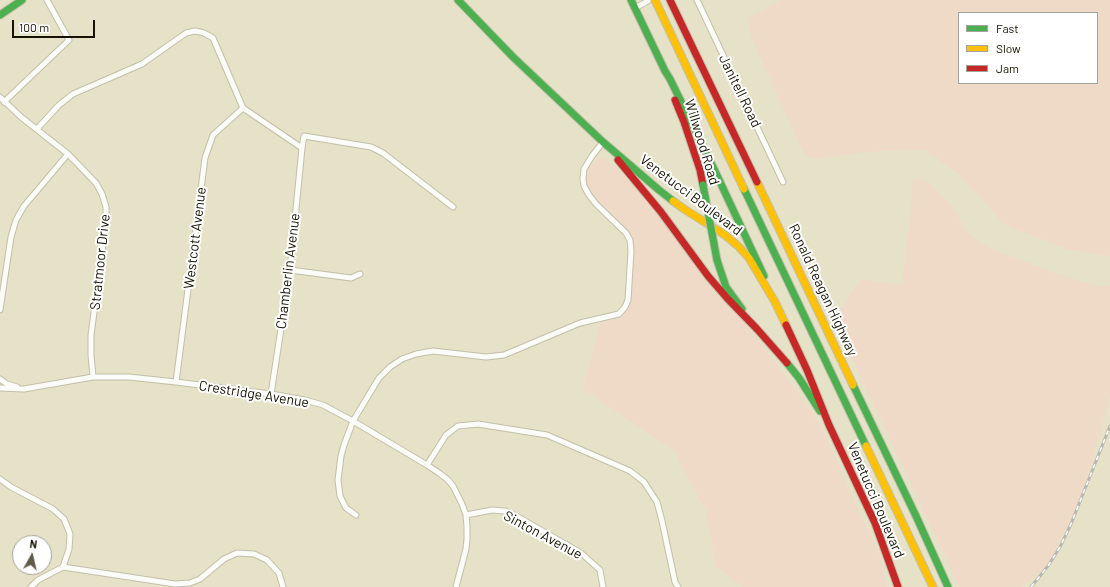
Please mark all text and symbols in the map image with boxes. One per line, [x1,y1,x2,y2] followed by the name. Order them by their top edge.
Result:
[14,12,97,38] scale bar
[958,12,1098,84] legend
[19,20,49,34] text: 100 m
[996,21,1019,35] text: Fast
[996,41,1021,55] text: Slow
[715,52,765,130] street label: Janitell Road
[996,61,1019,75] text: Jam
[681,97,723,187] street label: Willwood Road
[636,151,746,239] street label: Venetucci Boulevard
[180,186,210,290] street label: Westcott Avenue
[273,212,303,330] street label: Chamberlin Avenue
[87,213,113,311] street label: Stratmoor Drive
[785,221,861,359] street label: Ronald Reagan Highway
[198,377,310,411] street label: Crestridge Avenue
[844,440,908,560] street label: Venetucci Boulevard
[501,507,585,563] street label: Sinton Avenue
[12,535,52,575] north arrow
[29,537,38,551] text: N

